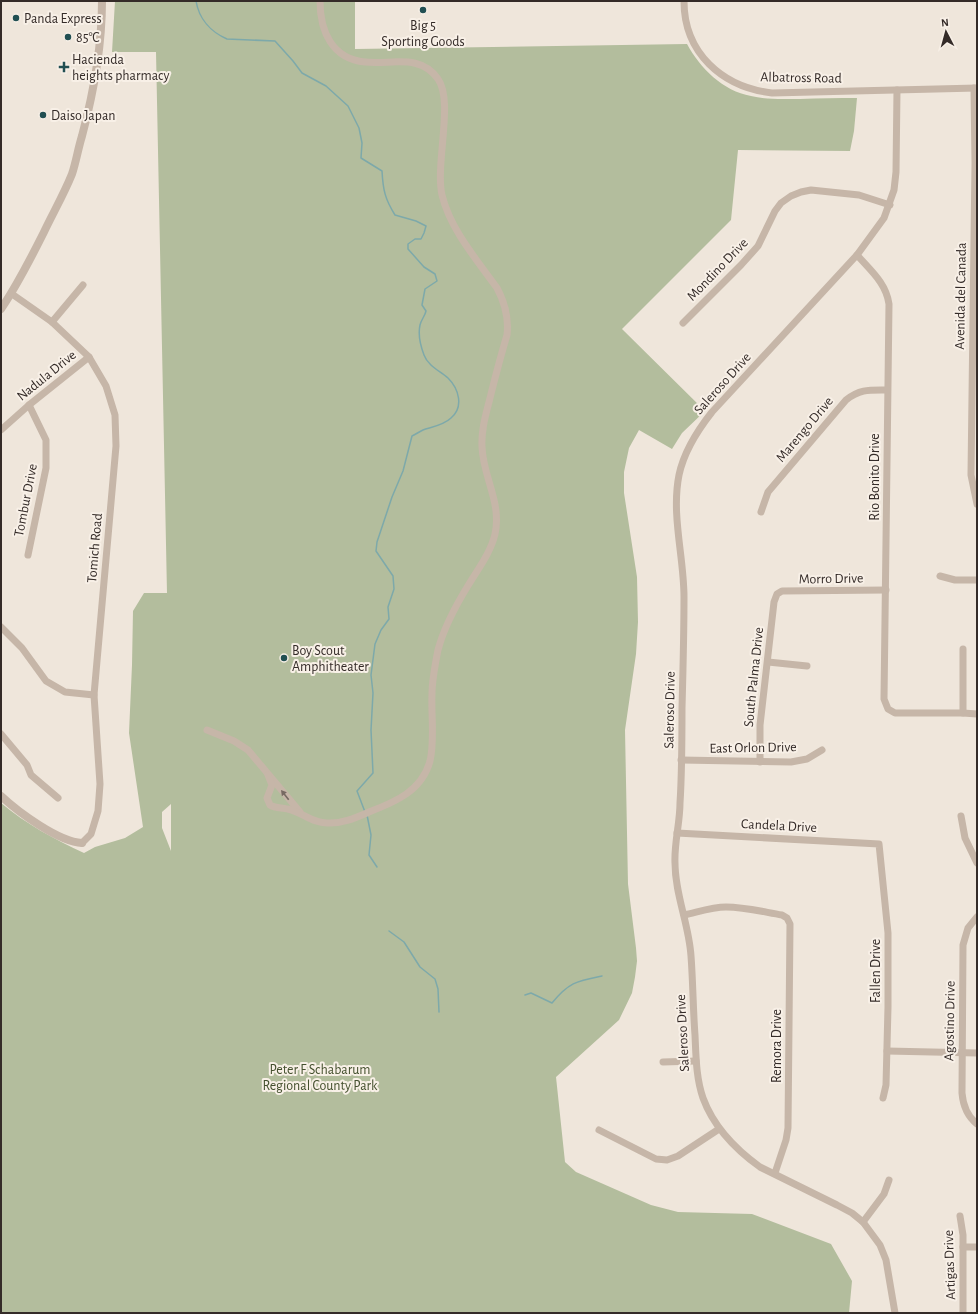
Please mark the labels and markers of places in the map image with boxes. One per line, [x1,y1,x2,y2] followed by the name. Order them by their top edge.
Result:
[418,5,428,15] marker: Big 5 Sporting Goods
[24,12,102,26] place label: Panda Express
[11,13,21,23] marker: Panda Express
[381,19,465,49] place label: Big 5 Sporting Goods
[76,31,100,45] place label: 85°C
[63,32,73,42] marker: 85°C
[72,53,169,83] place label: Hacienda heights pharmacy
[59,62,69,72] marker: Hacienda heights pharmacy
[51,109,115,123] place label: Daiso Japan
[38,110,48,120] marker: Daiso Japan
[292,644,369,674] place label: Boy Scout Amphitheater
[279,653,289,663] marker: Boy Scout Amphitheater

